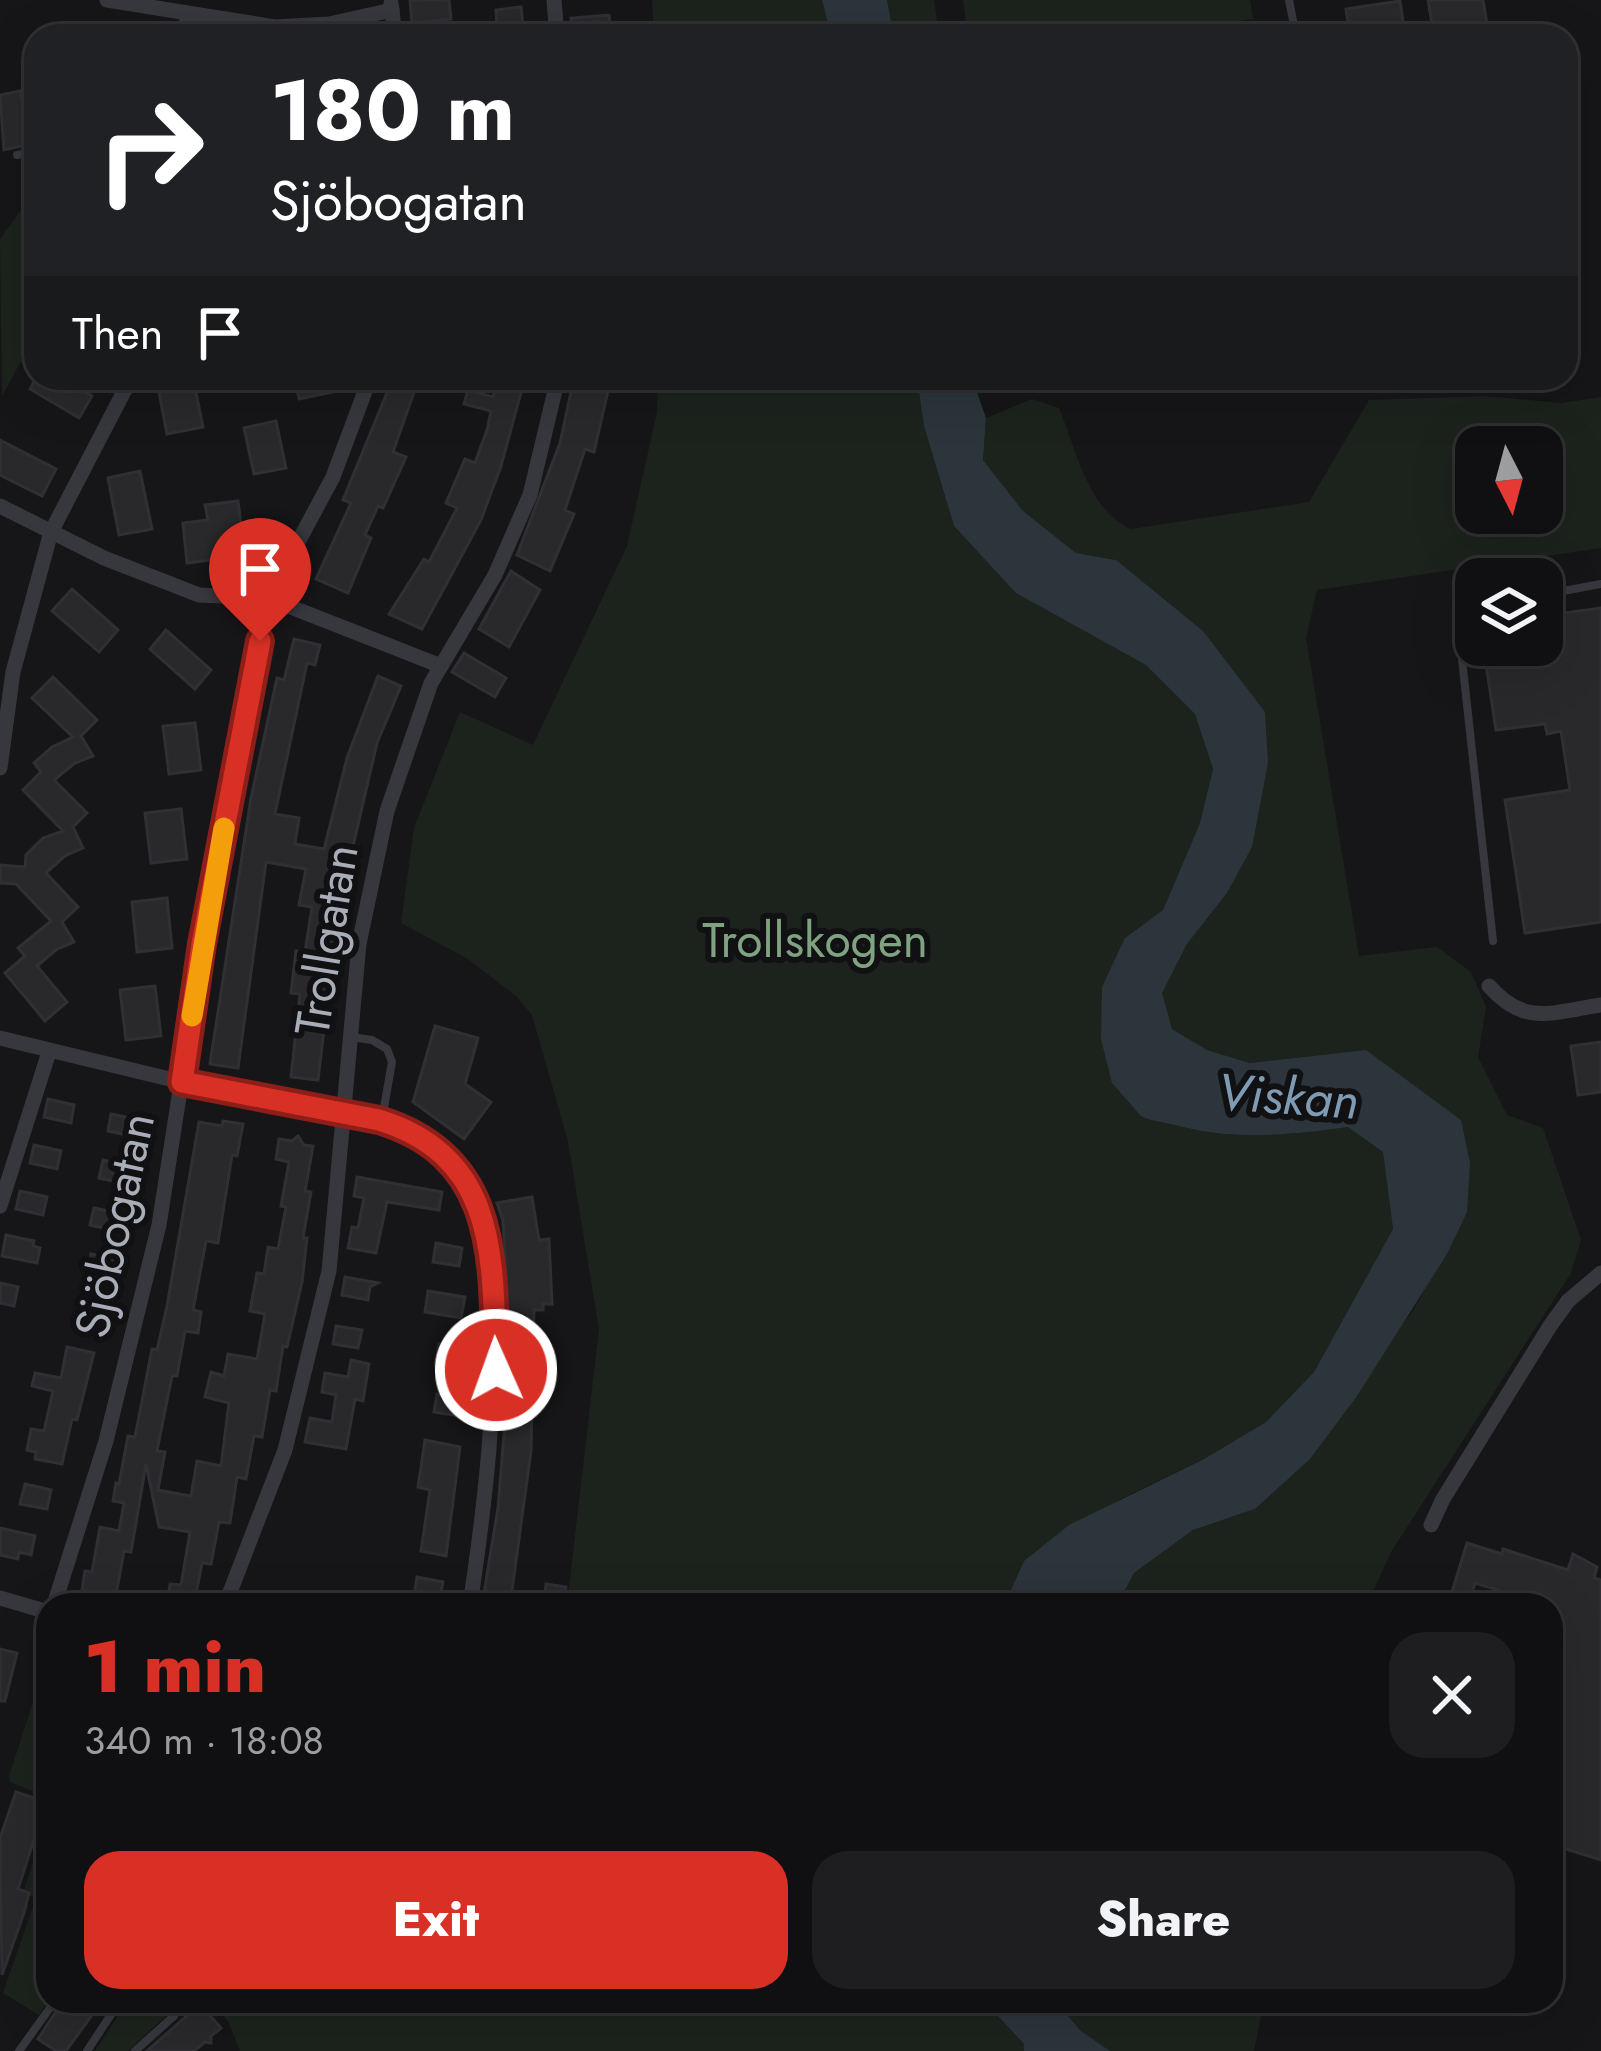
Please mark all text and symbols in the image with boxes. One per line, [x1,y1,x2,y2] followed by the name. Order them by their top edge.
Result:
[270,50,515,172] text: 180 m
[72,72,228,228] icon: right
[270,162,527,240] text: Sjöbogatan
[187,300,253,366] icon: arrive
[72,301,163,366] text: Then
[1455,426,1563,534] north arrow
[1455,426,1563,666] map controls
[209,518,311,641] pin
[227,536,293,602] icon: arrive
[1455,558,1563,666] button: layers
[277,839,376,1041] street label: Trollgatan
[702,906,928,975] park label: Trollskogen
[1215,1054,1361,1138] water label: Viskan
[57,1106,172,1344] street label: Sjöbogatan
[433,1307,559,1433] position arrow
[84,1615,266,1719] text: 1 min
[1389,1632,1515,1758] button: close
[84,1712,324,1769] text: 340 m · 18:08
[84,1851,788,1989] button: Exit
[812,1851,1515,1989] button: Share

